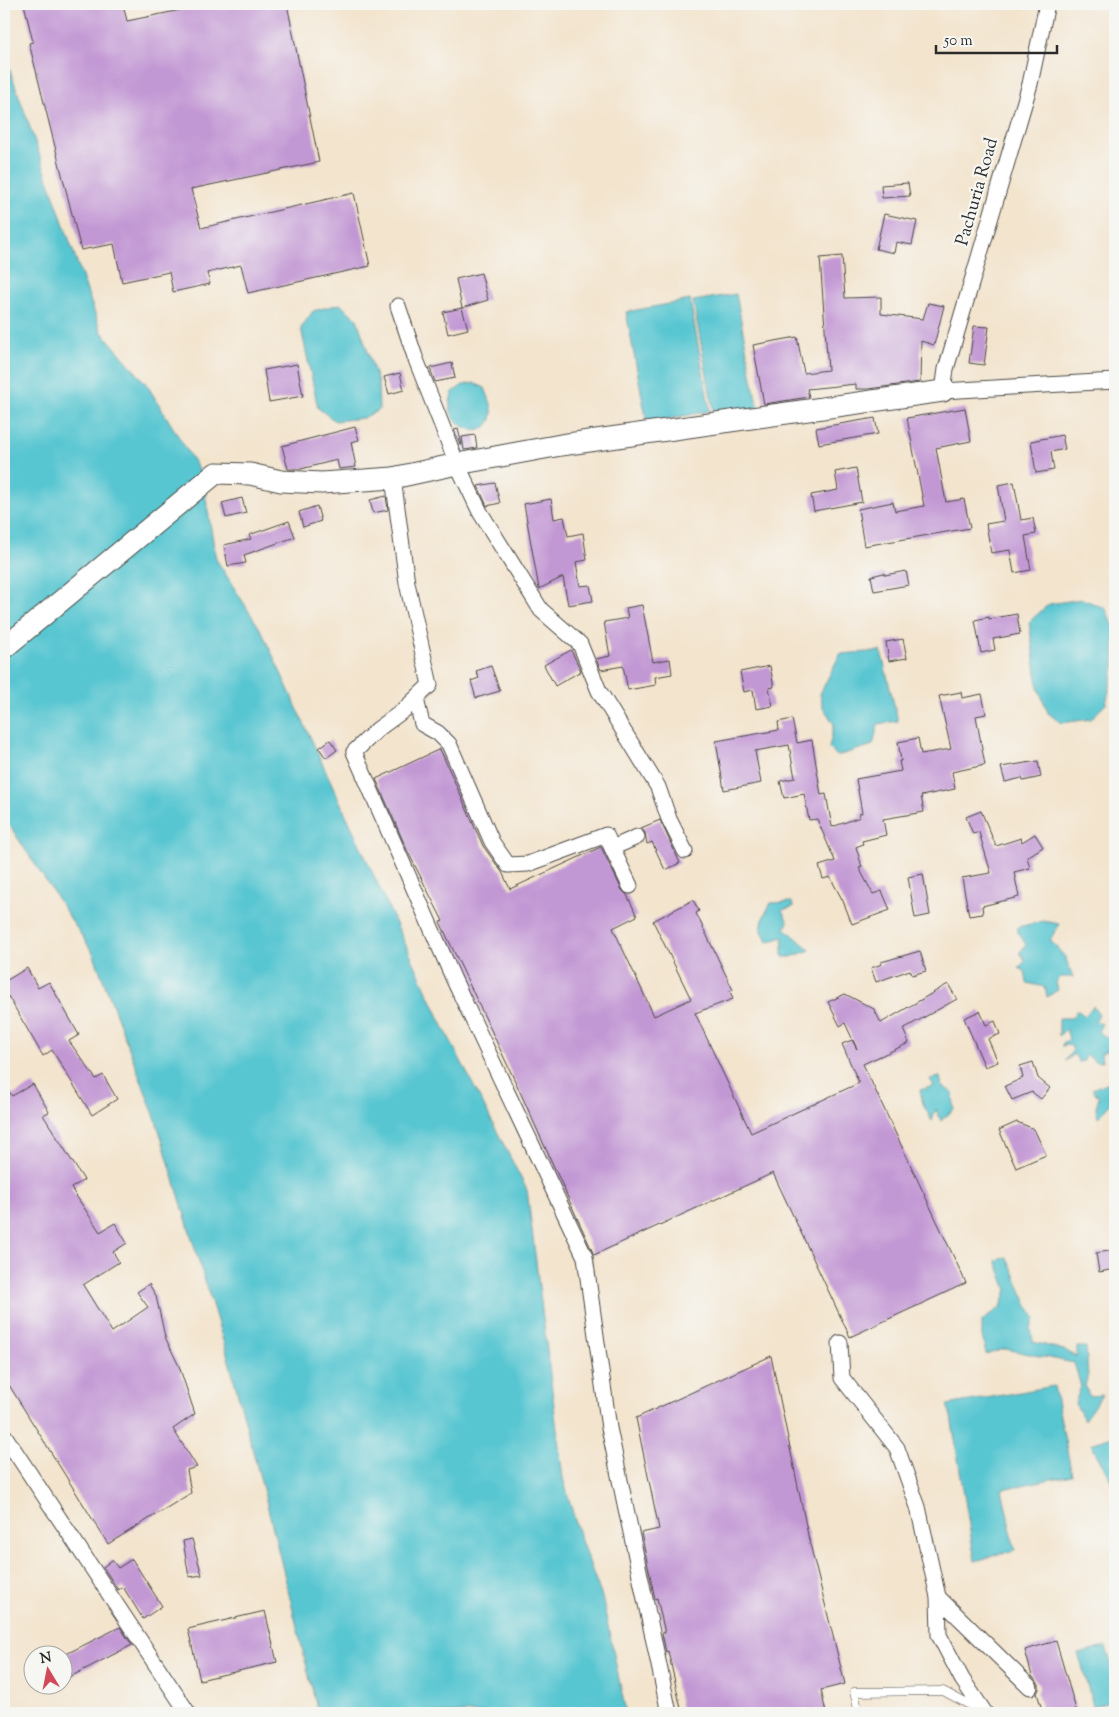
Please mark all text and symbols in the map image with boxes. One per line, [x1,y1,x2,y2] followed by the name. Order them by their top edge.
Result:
[936,22,1058,54] scale bar
[943,31,973,52] text: 50 m
[950,135,1006,249] street label: Pachuria Road
[22,1644,72,1694] north arrow
[39,1648,53,1670] text: N

